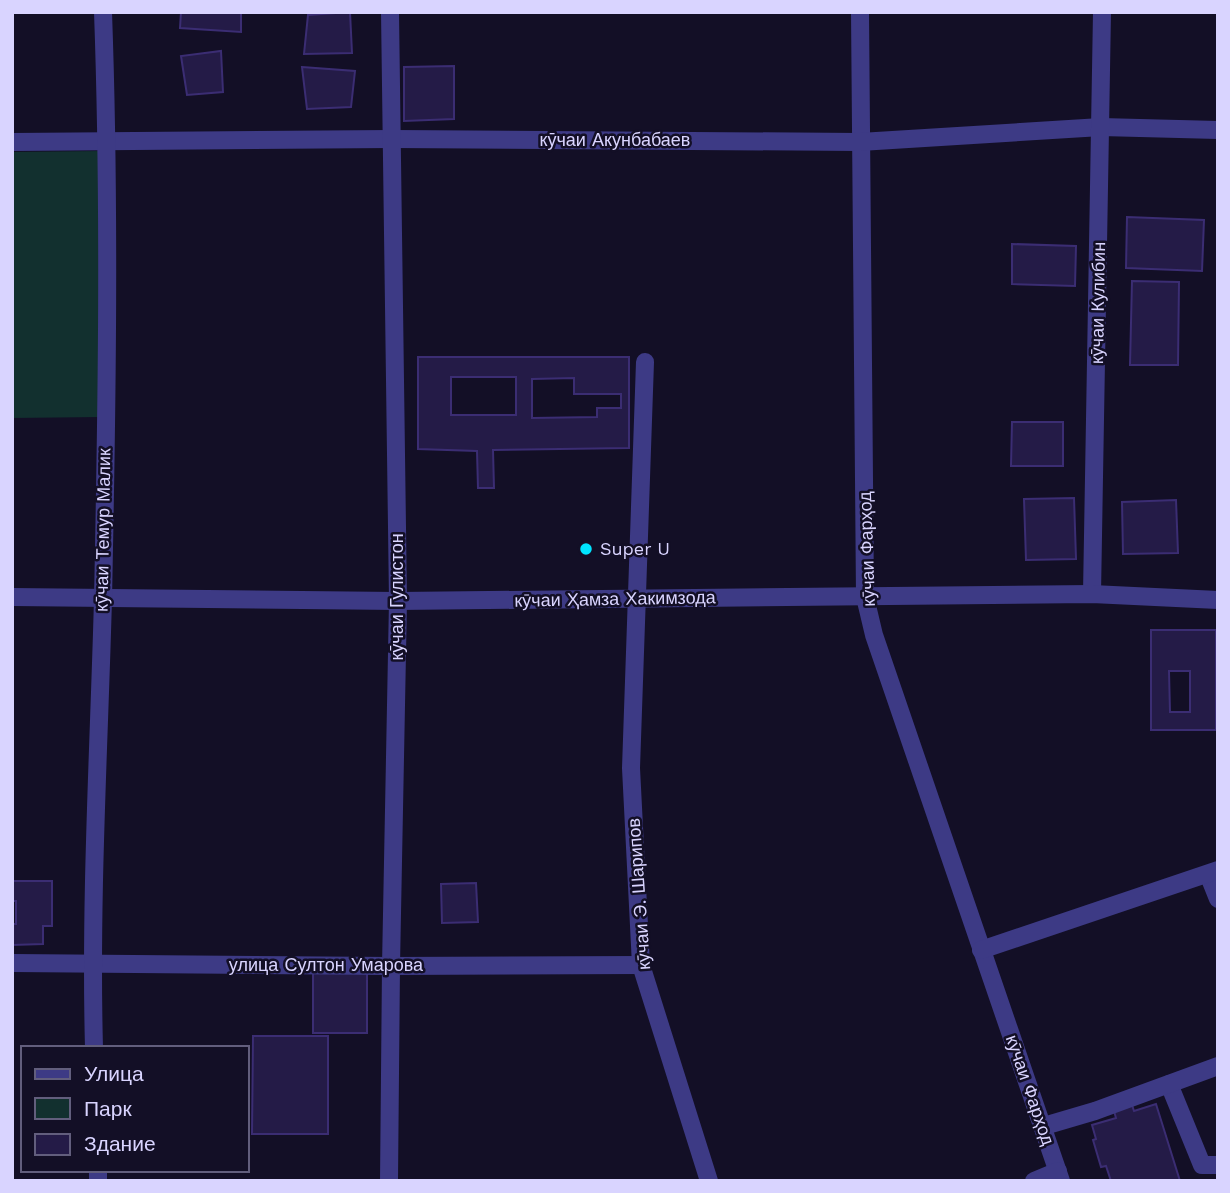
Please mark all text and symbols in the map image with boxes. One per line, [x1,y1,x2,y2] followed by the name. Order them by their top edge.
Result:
[540,129,690,150] street label: кӯчаи Акунбабаев
[1086,242,1109,364] street label: кӯчаи Кулибин
[91,448,114,612] street label: кӯчаи Темур Малик
[854,491,879,607] street label: кӯчаи Фарҳод
[386,533,407,661] street label: кӯчаи Гулистон
[600,538,670,559] place label: Super U
[578,541,594,557] marker: Super U
[514,586,717,611] street label: кӯчаи Ҳамза Хакимзода
[623,817,654,971] street label: кӯчаи Э. Шарипов
[229,954,424,975] street label: улица Султон Умарова
[1002,1032,1059,1148] street label: кӯчаи Фарҳод
[21,1046,248,1172] legend
[84,1061,144,1086] text: Улица
[84,1096,132,1121] text: Парк
[84,1131,156,1156] text: Здание

